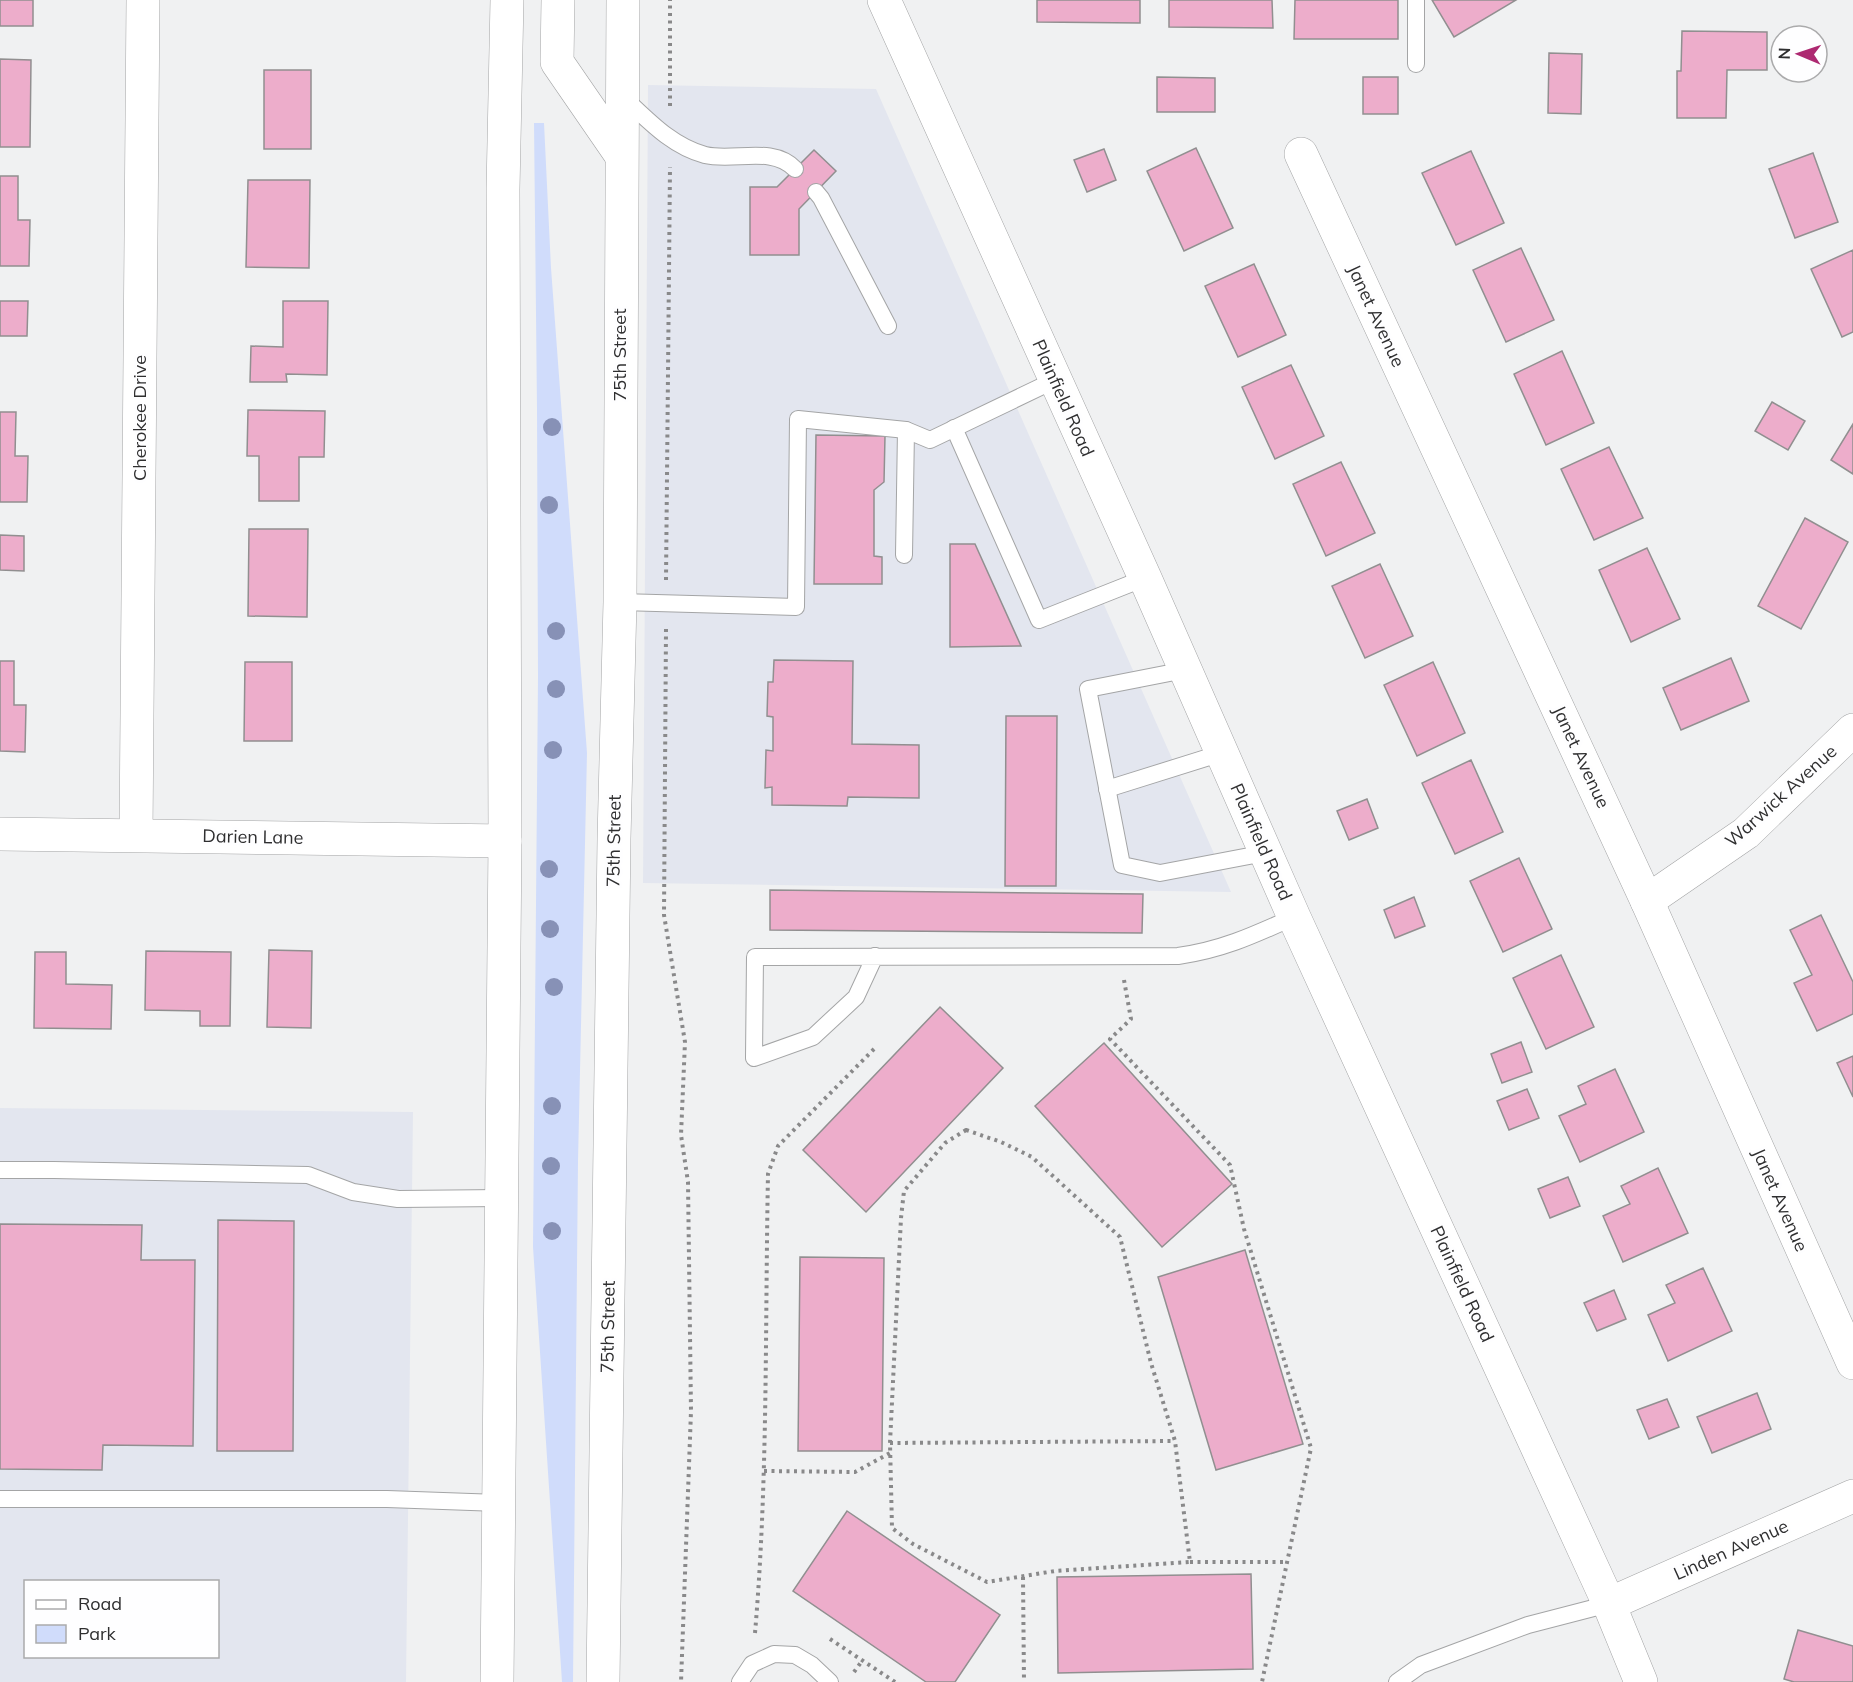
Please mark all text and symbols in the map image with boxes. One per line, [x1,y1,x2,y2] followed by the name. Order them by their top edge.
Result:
[1769,24,1829,84] north arrow
[1774,47,1794,60] text: N
[1343,261,1410,371] street label: Janet Avenue
[608,309,631,401] street label: 75th Street
[1027,336,1100,460] street label: Plainfield Road
[128,355,151,481] street label: Cherokee Drive
[1548,702,1615,812] street label: Janet Avenue
[1720,739,1841,852] street label: Warwick Avenue
[1225,780,1298,904] street label: Plainfield Road
[601,794,626,888] street label: 75th Street
[202,824,304,849] street label: Darien Lane
[1747,1145,1813,1255] street label: Janet Avenue
[1425,1222,1499,1346] street label: Plainfield Road
[595,1280,620,1374] street label: 75th Street
[1670,1514,1792,1585] street label: Linden Avenue
[24,1580,219,1658] legend
[78,1592,122,1615] text: Road
[78,1622,117,1645] text: Park

